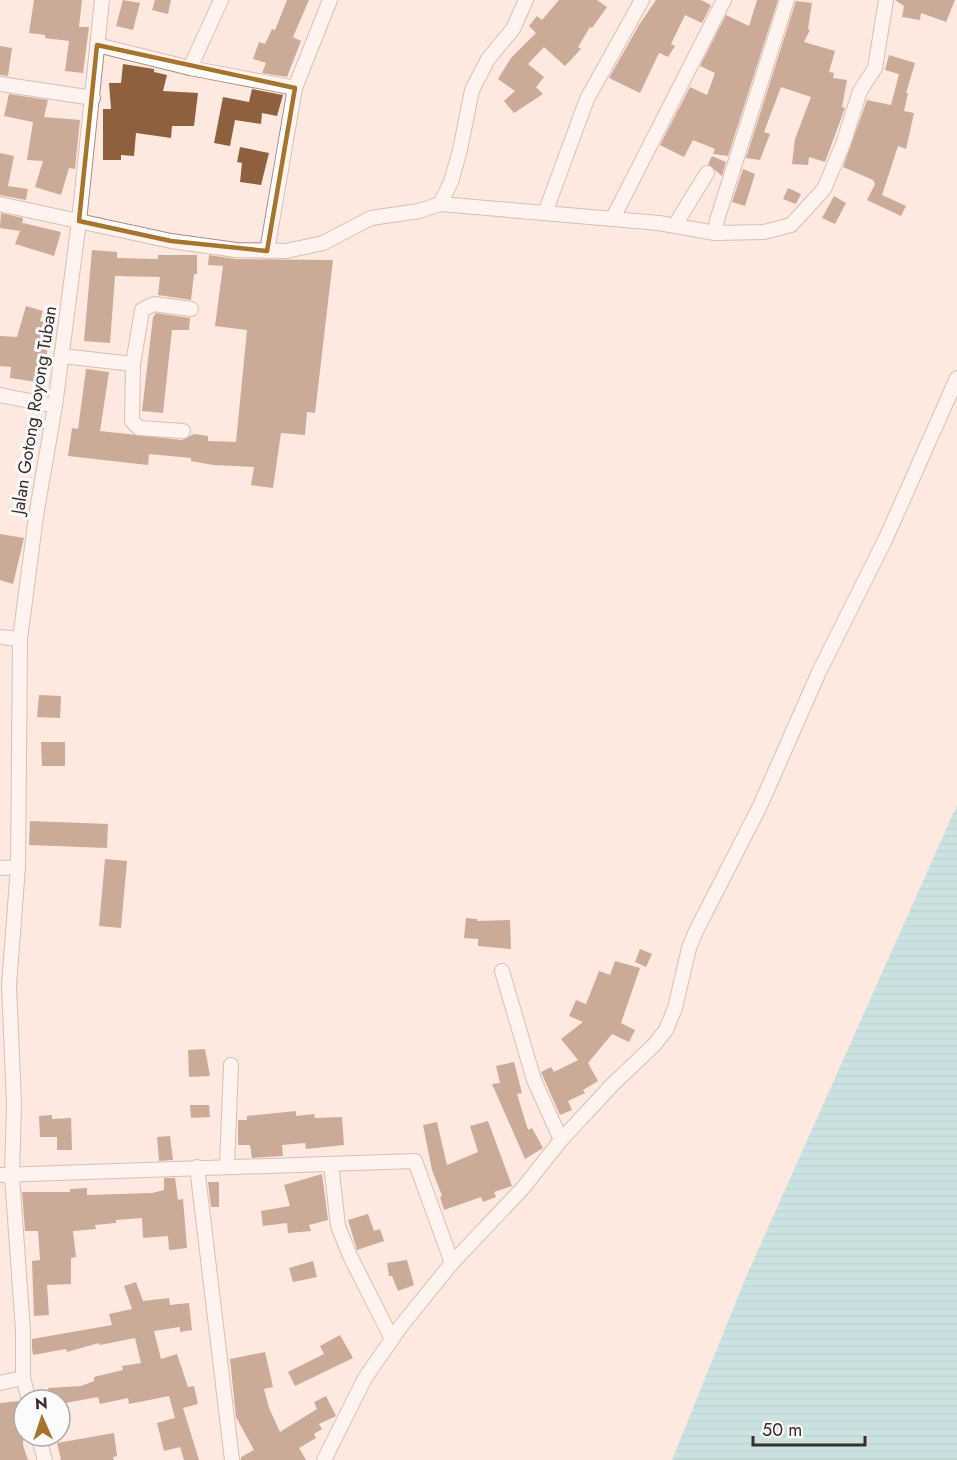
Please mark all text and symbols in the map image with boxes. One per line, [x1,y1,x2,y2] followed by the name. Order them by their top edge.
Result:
[4,304,63,518] street label: Jalan Gotong Royong Tuban
[12,1388,72,1448] north arrow
[34,1392,48,1415] text: N
[753,1409,866,1447] scale bar
[762,1417,802,1443] text: 50 m

